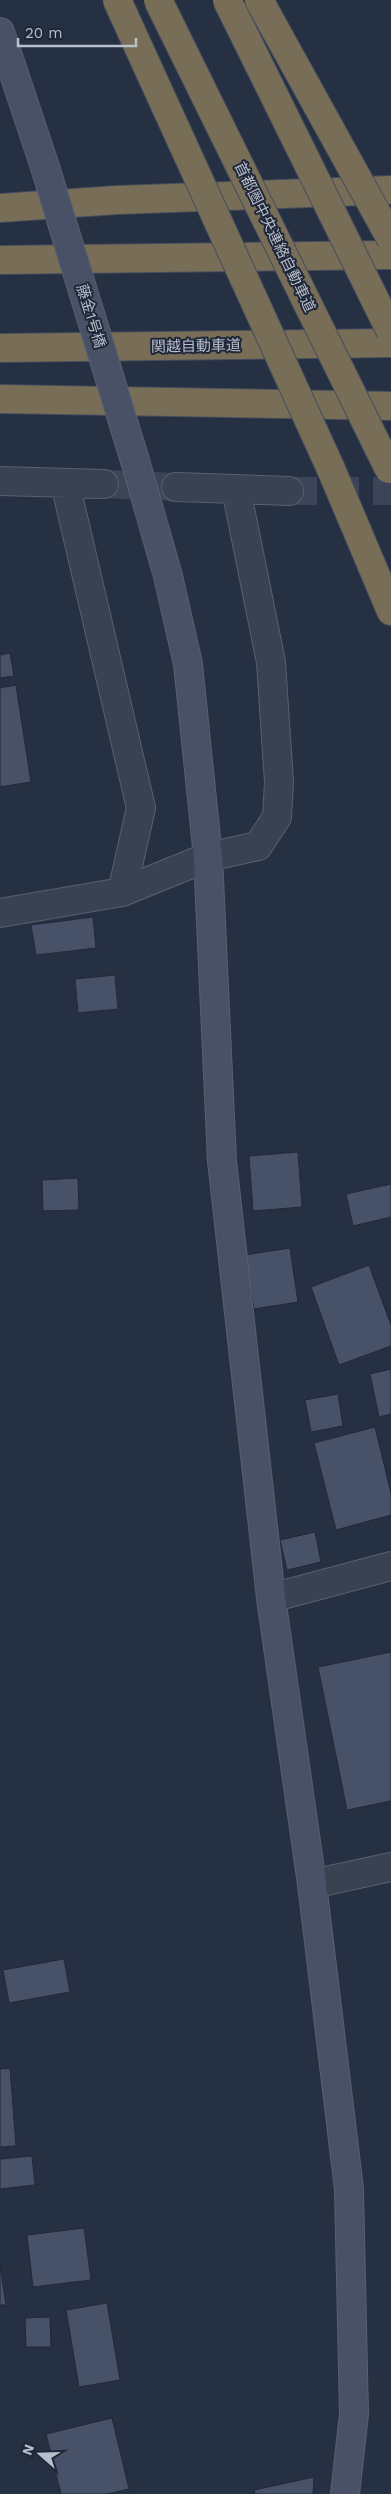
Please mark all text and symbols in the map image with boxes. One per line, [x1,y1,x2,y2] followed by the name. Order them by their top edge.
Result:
[18,15,135,47] scale bar
[25,24,63,42] text: 20 m
[231,159,319,315] street label: 首都圏中央連絡自動車道
[73,282,109,350] street label: 藤金1号橋
[151,336,241,356] street label: 関越自動車道
[15,2429,65,2479] north arrow
[18,2442,37,2457] text: N

